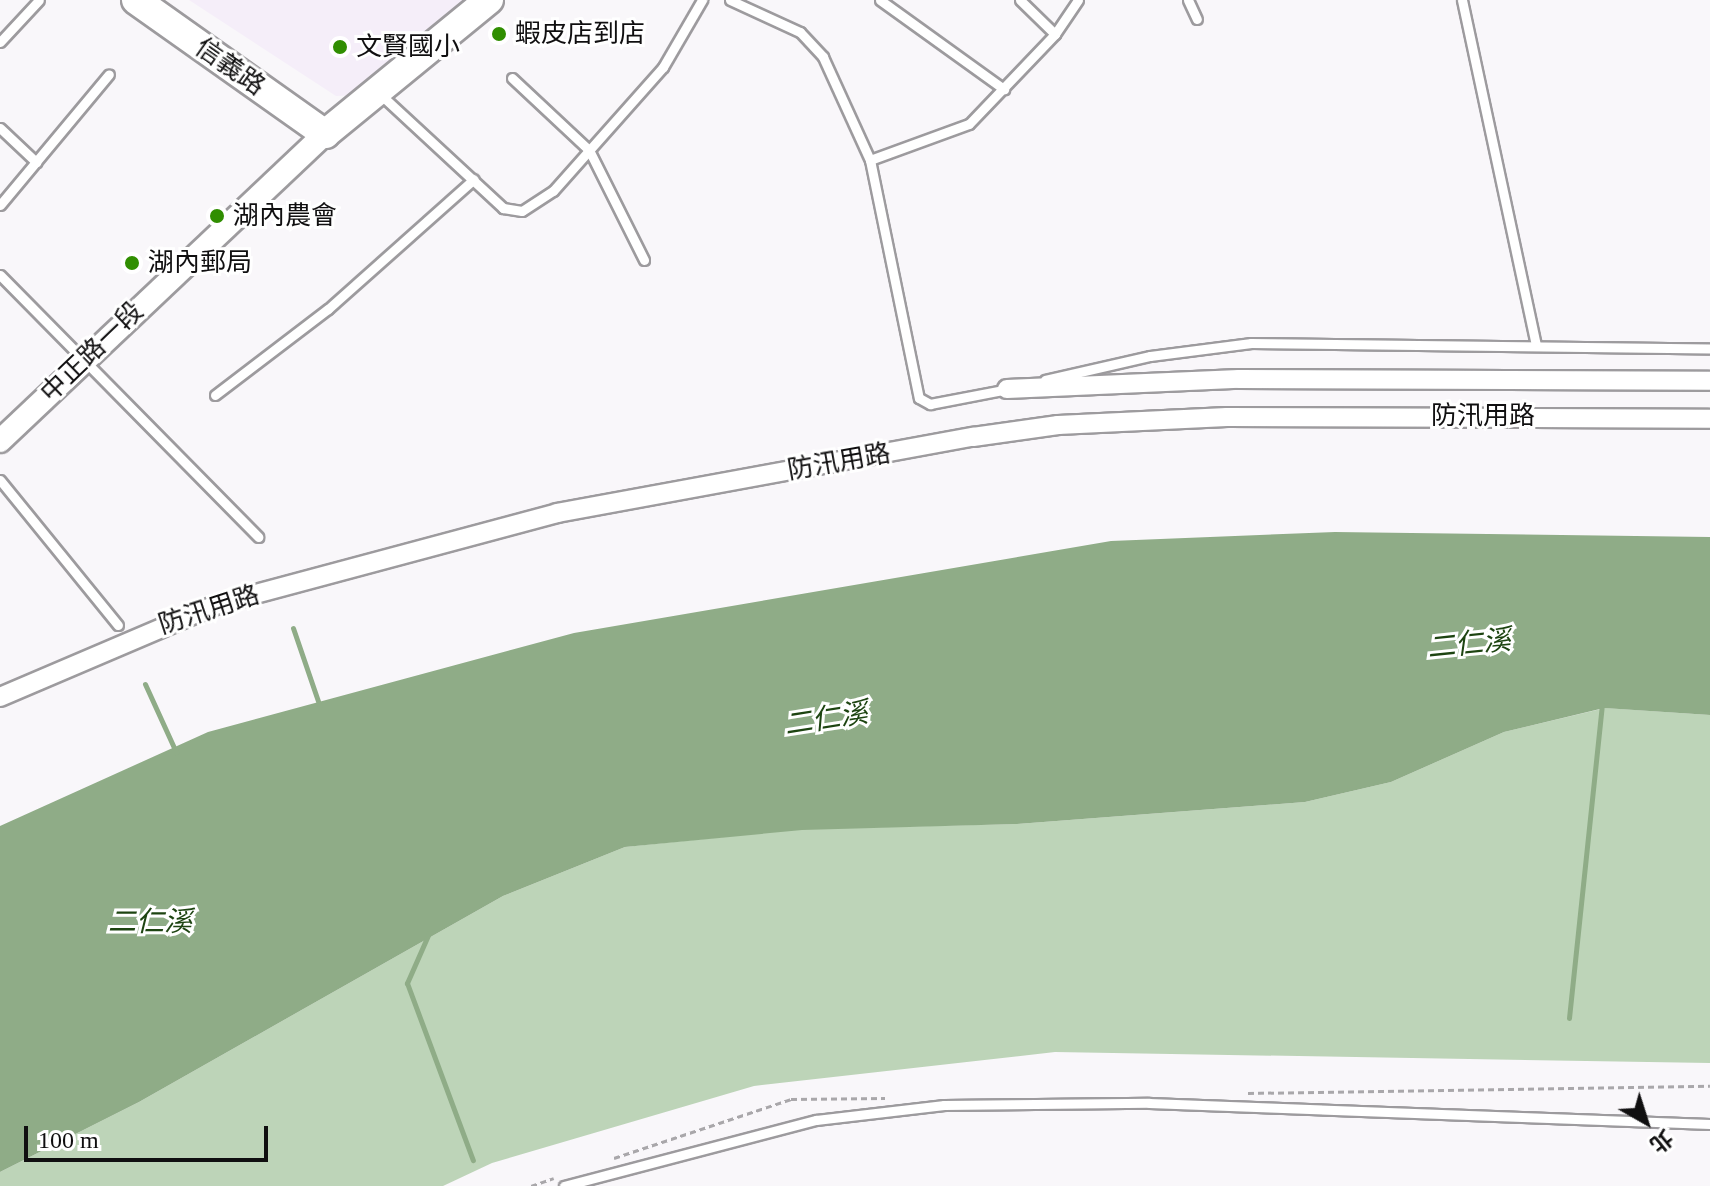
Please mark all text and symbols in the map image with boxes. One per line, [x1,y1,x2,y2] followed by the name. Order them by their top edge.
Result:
[515,18,645,50] place label: 蝦皮店到店
[490,25,508,43] marker: 蝦皮店到店
[356,31,460,63] place label: 文賢國小
[189,32,271,102] street label: 信義路
[331,38,349,56] marker: 文賢國小
[233,200,337,232] place label: 湖內農會
[208,207,226,225] marker: 湖內農會
[148,247,252,279] place label: 湖內郵局
[123,254,141,272] marker: 湖內郵局
[34,296,150,408] street label: 中正路一段
[1431,400,1535,432] street label: 防汛用路
[785,438,893,486] street label: 防汛用路
[155,579,263,641] street label: 防汛用路
[1425,623,1513,665] water label: 二仁溪
[782,696,870,742] water label: 二仁溪
[108,905,192,939] water label: 二仁溪
[1606,1082,1686,1162] north arrow
[28,1110,272,1160] scale bar
[1645,1124,1678,1158] text: 北
[38,1127,99,1153] text: 100 m

